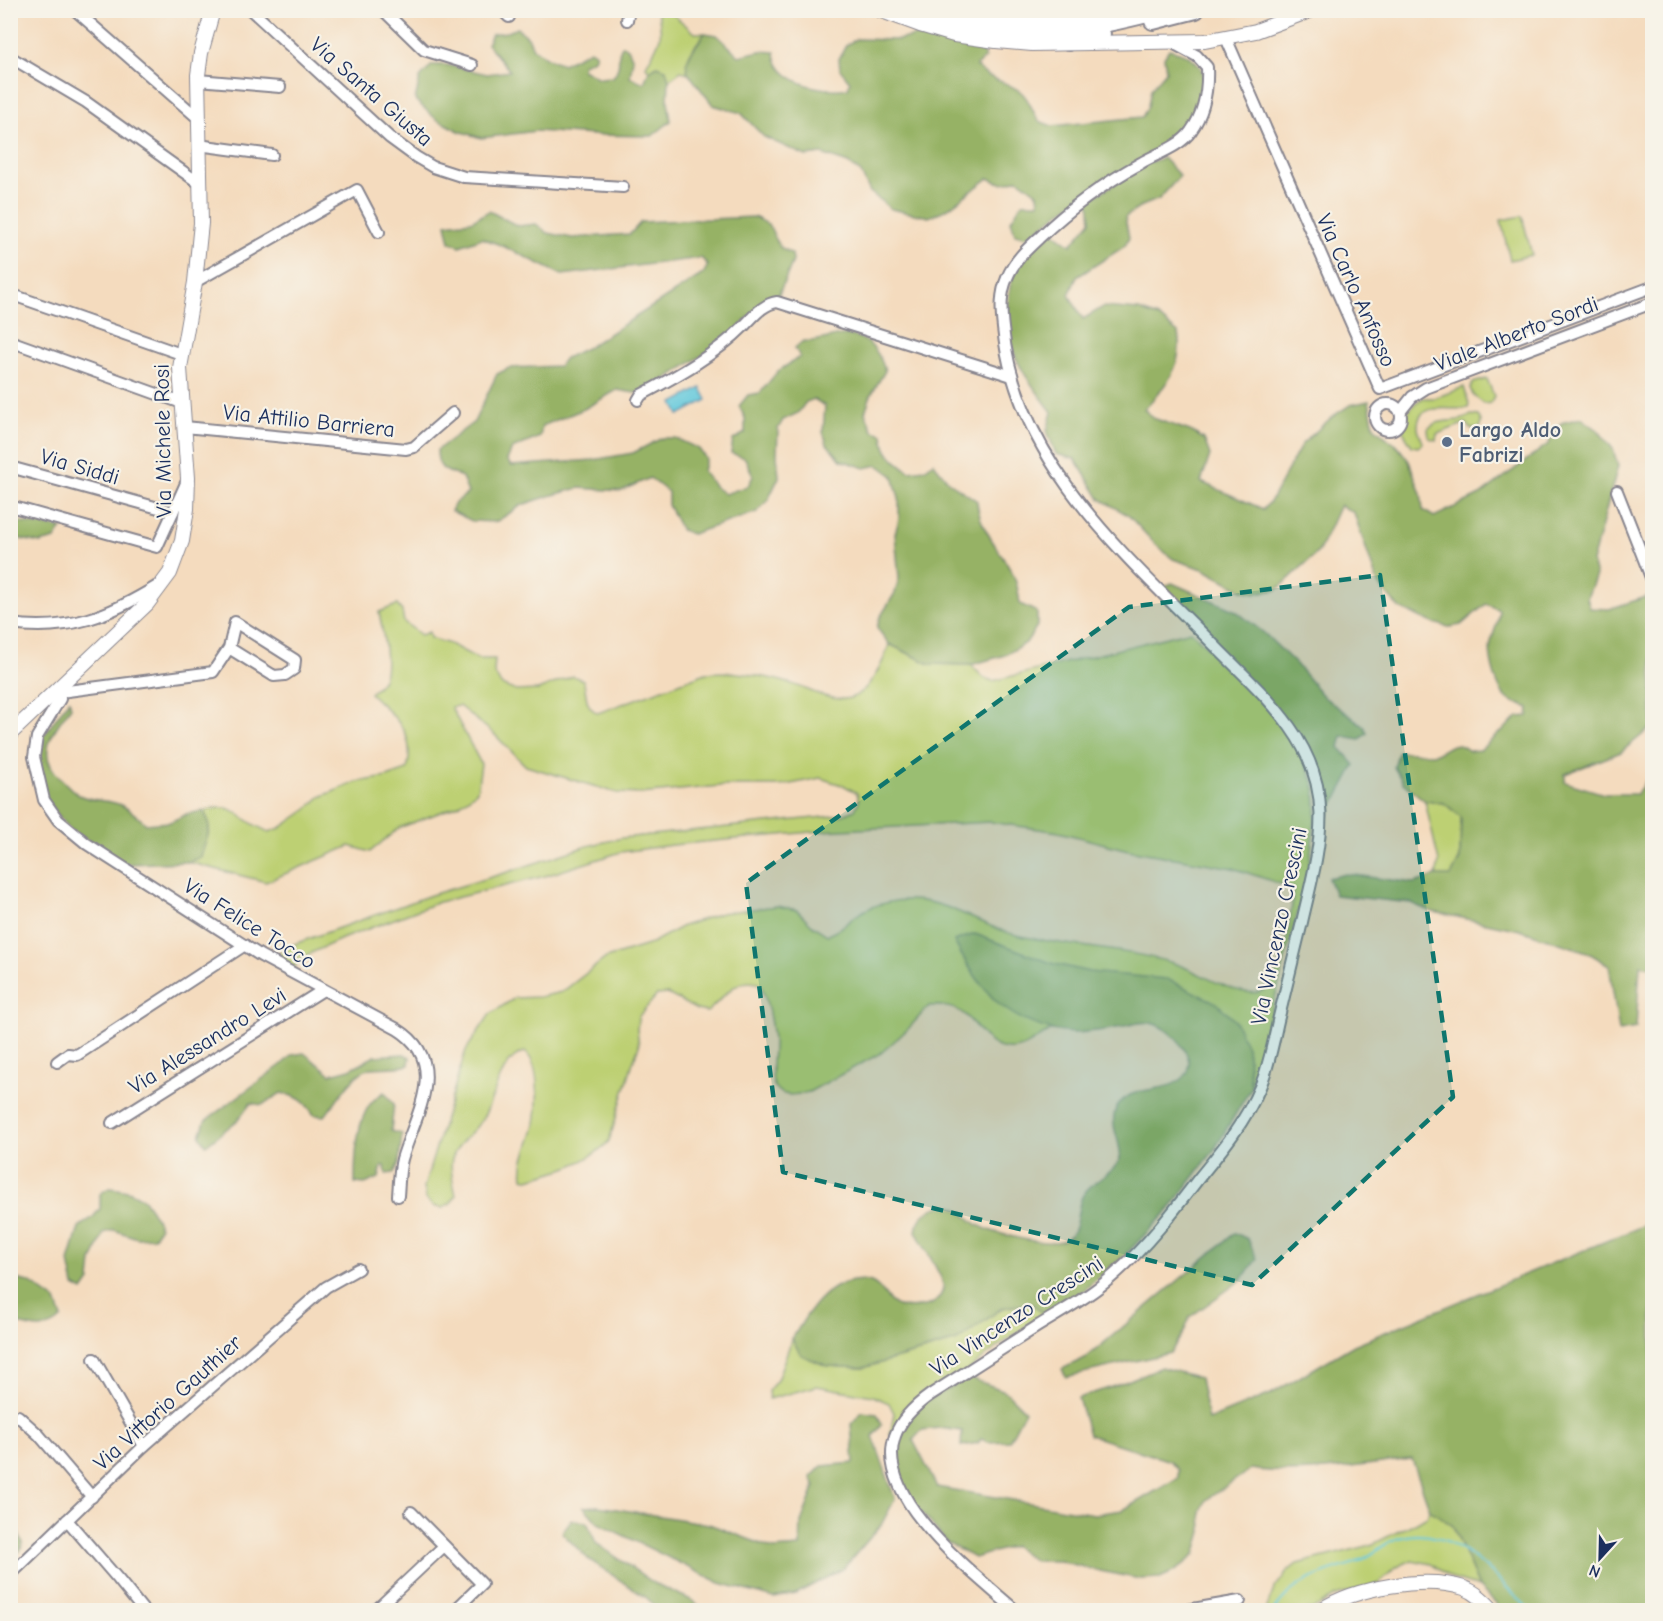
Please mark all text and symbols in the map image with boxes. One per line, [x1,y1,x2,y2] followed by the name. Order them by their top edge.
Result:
[305,32,438,152] street label: Via Santa Giusta
[1311,210,1402,371] street label: Via Carlo Anfosso
[1431,291,1602,377] street label: Viale Alberto Sordi
[149,364,177,518] street label: Via Michele Rosi
[222,399,396,443] street label: Via Attilio Barriera
[1459,417,1561,468] place label: Largo Aldo Fabrizi
[1440,435,1454,449] marker: Largo Aldo Fabrizi
[37,443,122,491] street label: Via Siddi
[1245,825,1313,1027] street label: Via Vincenzo Crescini
[179,873,320,975] street label: Via Felice Tocco
[124,982,291,1100] street label: Via Alessandro Levi
[925,1250,1108,1381] street label: Via Vincenzo Crescini
[88,1329,247,1476] street label: Via Vittorio Gauthier
[1570,1528,1630,1588] north arrow
[1587,1561,1603,1581] text: N

